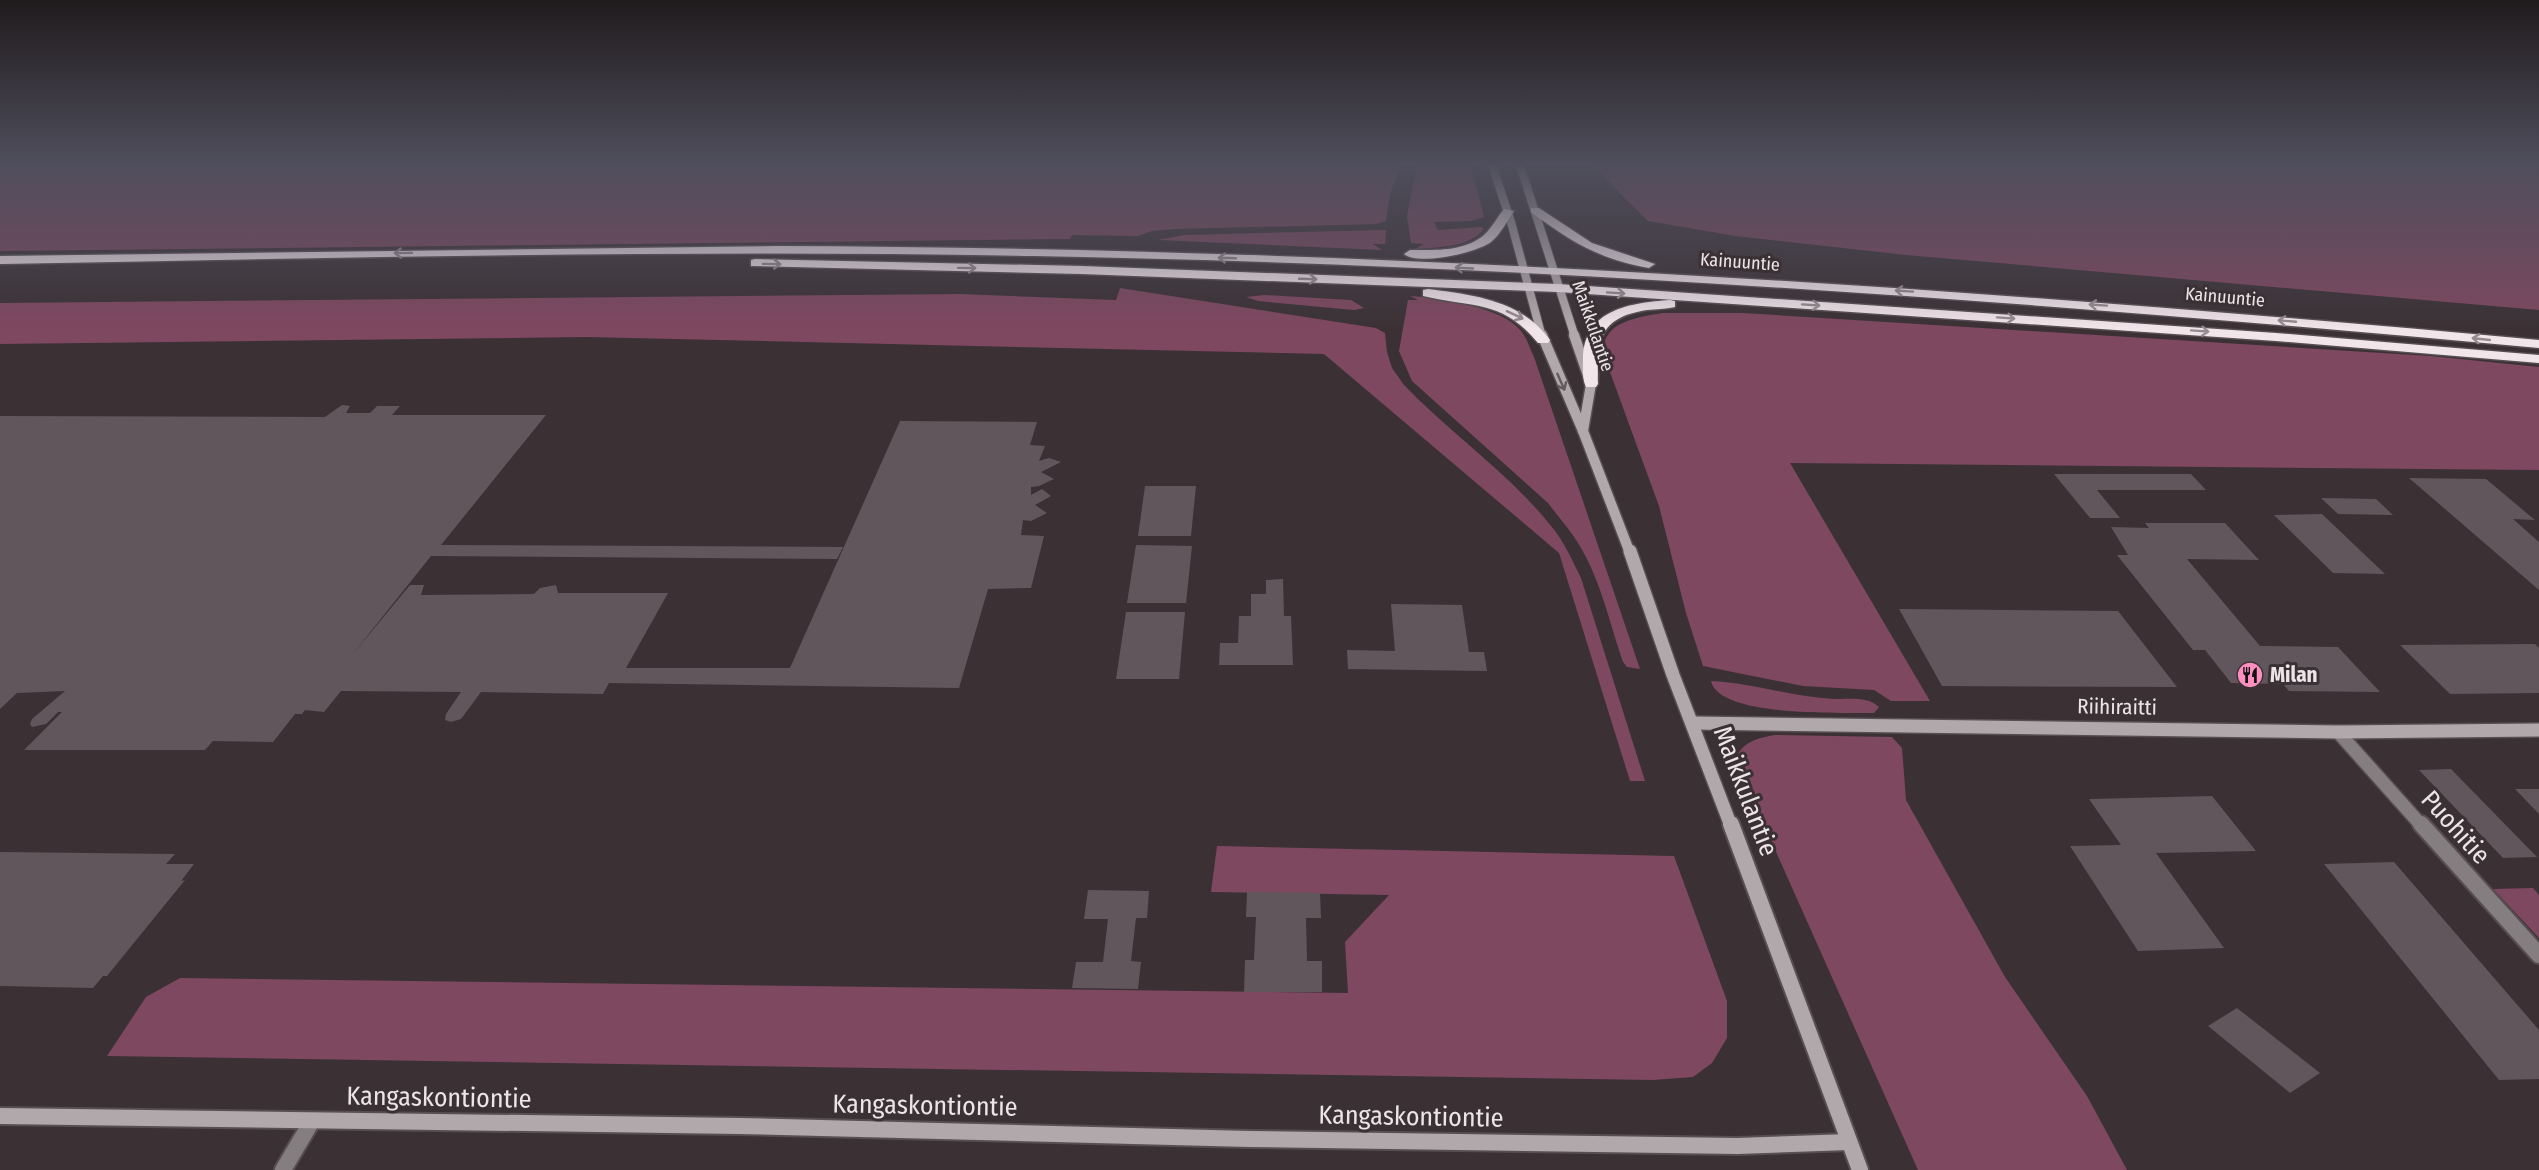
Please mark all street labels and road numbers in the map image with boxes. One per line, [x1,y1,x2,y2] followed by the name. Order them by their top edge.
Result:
[1699,248,1781,276] street label: Kainuuntie
[1567,278,1619,374] street label: Maikkulantie
[2184,283,2266,311] street label: Kainuuntie
[2077,693,2157,721] street label: Riihiraitti
[1707,722,1784,860] street label: Maikkulantie
[2415,784,2497,871] street label: Puohitie
[346,1080,532,1115] street label: Kangaskontiontie
[832,1088,1018,1123] street label: Kangaskontiontie
[1318,1099,1504,1134] street label: Kangaskontiontie

